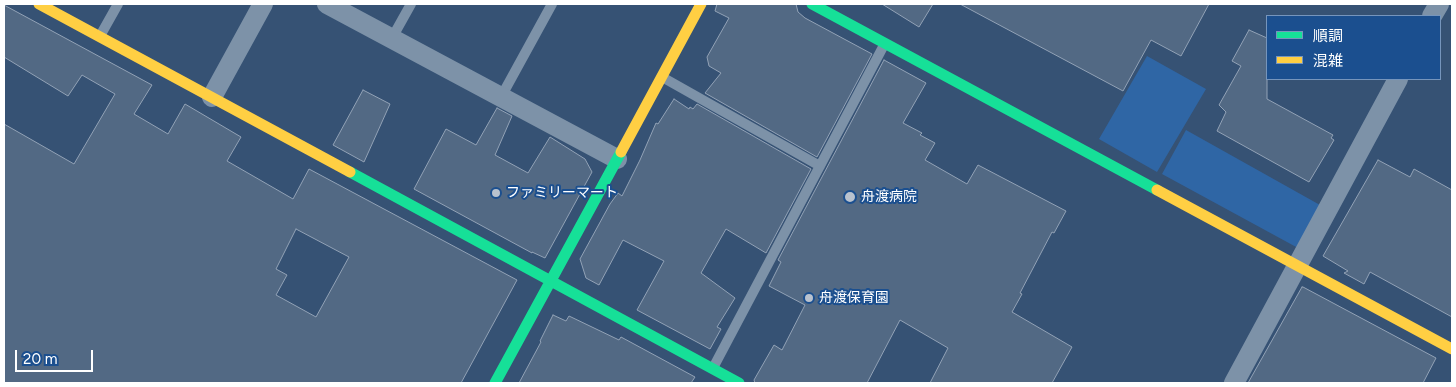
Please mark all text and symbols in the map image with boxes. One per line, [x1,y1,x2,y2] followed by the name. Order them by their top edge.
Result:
[1266,15,1441,80] legend
[1313,27,1343,45] text: 順調
[1313,52,1343,70] text: 混雑
[506,185,618,201] place label: ファミリーマート
[490,187,502,199] marker: ファミリーマート
[861,189,917,205] place label: 舟渡病院
[843,190,857,204] marker: 舟渡病院
[819,290,889,306] place label: 舟渡保育園
[803,292,815,304] marker: 舟渡保育園
[18,340,95,372] scale bar
[23,350,57,368] text: 20 m

